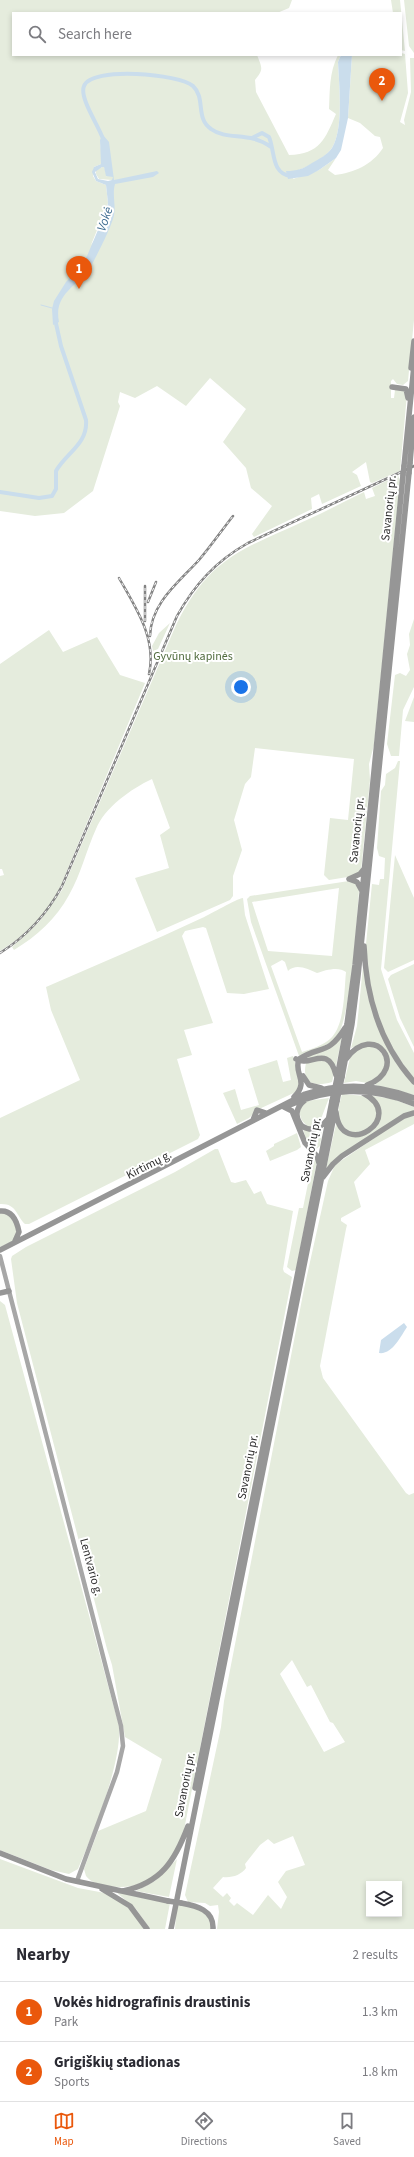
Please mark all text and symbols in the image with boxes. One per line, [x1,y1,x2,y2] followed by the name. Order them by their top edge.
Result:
[12,12,402,56] search box
[26,23,48,45] icon: search
[58,24,132,45] text: Search here
[369,68,395,101] pin: 2
[92,204,118,234] water label: Vokė
[66,256,92,289] pin: 1
[377,474,401,542] street label: Savanorių pr.
[153,648,233,665] park label: Gyvūnų kapinės
[231,677,251,697] your location
[345,796,369,864] street label: Savanorių pr.
[296,1116,326,1184] street label: Savanorių pr.
[123,1146,175,1184] street label: Kirtimų g.
[233,1433,263,1501] street label: Savanorių pr.
[75,1536,107,1598] street label: Lentvario g.
[170,1751,200,1819] street label: Savanorių pr.
[366,1881,402,1917] map controls
[366,1881,402,1917] button: layers
[16,1943,70,1967] text: Nearby
[353,1946,398,1964] text: 2 results
[54,1992,250,2013] text: Vokės hidrografinis draustinis
[26,2003,32,2021] text: 1
[362,2003,398,2021] text: 1.3 km
[54,2013,78,2031] text: Park
[54,2052,180,2073] text: Grigiškių stadionas
[26,2063,32,2081] text: 2
[362,2063,398,2081] text: 1.8 km
[54,2073,89,2091] text: Sports
[53,2110,75,2149] tab: Map
[181,2110,227,2149] tab: Directions
[333,2110,361,2149] tab: Saved

